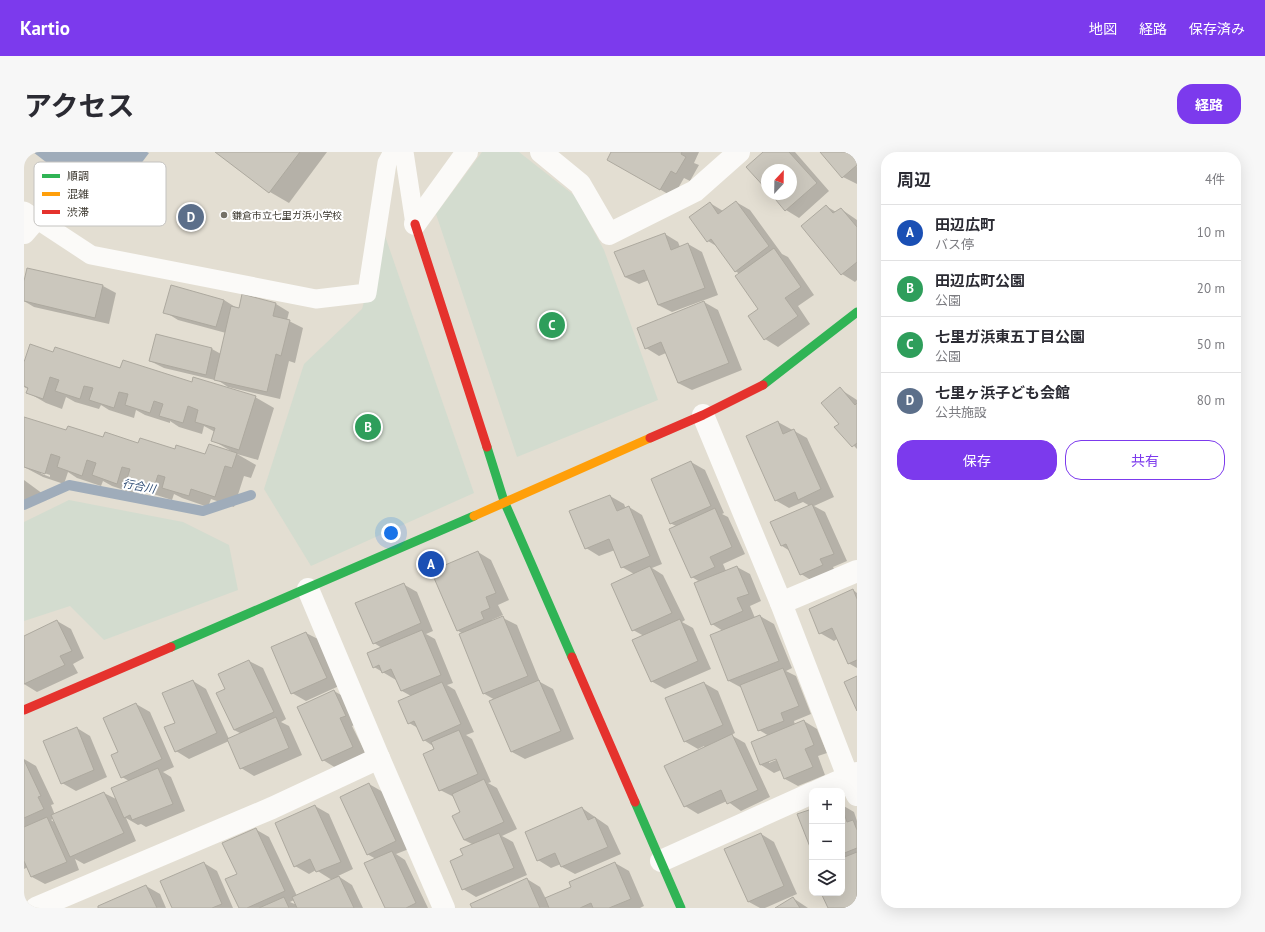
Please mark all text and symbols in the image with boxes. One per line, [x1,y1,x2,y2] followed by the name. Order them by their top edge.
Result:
[20,16,70,40] text: Kartio
[1089,20,1117,38] text: 地図
[1139,20,1167,38] text: 経路
[1189,20,1245,38] text: 保存済み
[1177,84,1241,124] button: 経路
[24,87,135,124] text: アクセス
[34,162,166,226] legend
[761,164,797,200] north arrow
[67,169,89,183] text: 順調
[897,169,931,191] text: 周辺
[1205,171,1225,188] text: 4件
[67,187,89,201] text: 混雑
[178,202,204,232] pin: D
[67,205,89,219] text: 渋滞
[232,209,342,222] place label: 鎌倉市立七里ガ浜小学校
[219,210,229,220] marker: 鎌倉市立七里ガ浜小学校
[935,215,995,234] text: 田辺広町
[906,224,914,241] text: A
[1197,224,1225,241] text: 10 m
[935,236,974,253] text: バス停
[935,271,1025,290] text: 田辺広町公園
[906,280,914,297] text: B
[1197,280,1225,297] text: 20 m
[935,292,961,309] text: 公園
[539,310,565,340] pin: C
[935,327,1085,346] text: 七里ガ浜東五丁目公園
[906,336,914,353] text: C
[1197,336,1225,353] text: 50 m
[935,348,961,365] text: 公園
[935,383,1070,402] text: 七里ヶ浜子ども会館
[906,392,914,409] text: D
[1197,392,1225,409] text: 80 m
[935,404,987,421] text: 公共施設
[355,412,381,442] pin: B
[897,440,1057,480] button: 保存
[1065,440,1225,480] button: 共有
[121,476,158,496] water label: 行合川
[381,523,401,543] your location
[418,549,444,579] pin: A
[809,788,845,896] map controls
[809,788,845,824] button: +
[809,824,845,860] button: −
[809,860,845,896] button: layers

